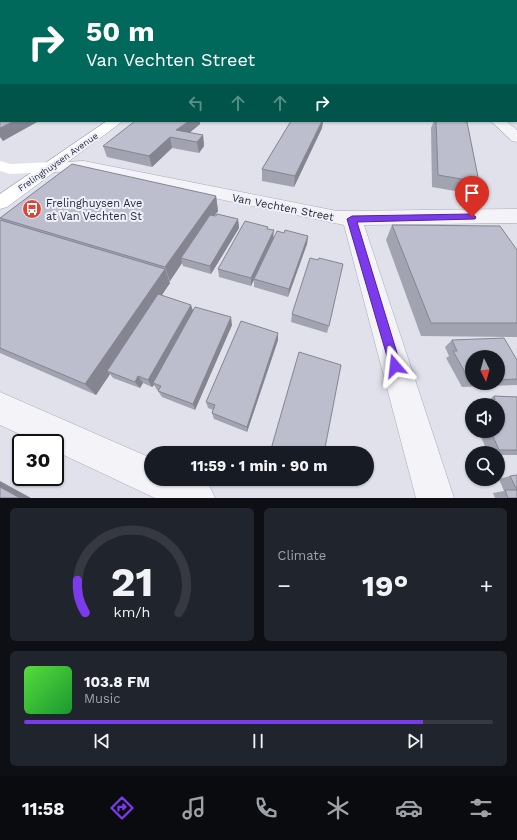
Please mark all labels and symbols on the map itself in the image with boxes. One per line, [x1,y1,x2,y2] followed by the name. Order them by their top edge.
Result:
[16,131,100,193] street label: Frelinghuysen Avenue
[455,176,489,217] pin
[231,191,335,224] street label: Van Vechten Street
[46,197,142,223] place label: Frelinghuysen Ave at Van Vechten St
[21,198,43,220] bus stop icon: Frelinghuysen Ave at Van Vechten St
[374,345,416,387] position arrow
[465,350,505,390] north arrow
[12,434,64,486] speed limit sign: 30

